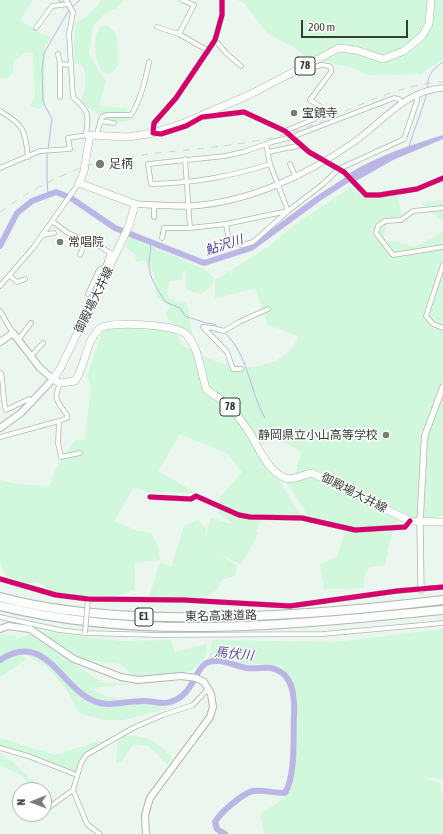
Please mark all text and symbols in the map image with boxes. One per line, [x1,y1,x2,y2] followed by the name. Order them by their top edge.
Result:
[303,12,410,38] scale bar
[308,20,335,34] text: 200 m
[295,57,315,75] road number: 78
[302,106,338,120] place label: 宝鏡寺
[289,108,299,118] marker: 宝鏡寺
[109,157,133,171] place label: 足柄
[94,158,106,170] marker: 足柄
[203,232,245,258] water label: 鮎沢川
[68,235,104,249] place label: 常唱院
[55,237,65,247] marker: 常唱院
[72,264,116,336] street label: 御殿場大井線
[220,398,240,416] road number: 78
[258,428,378,442] place label: 静岡県立小山高等学校
[381,430,391,440] marker: 静岡県立小山高等学校
[319,470,389,516] street label: 御殿場大井線
[135,608,153,626] road number: E1
[185,608,257,624] street label: 東名高速道路
[214,644,254,664] water label: 馬伏川
[12,782,52,822] north arrow
[15,799,27,806] text: N

